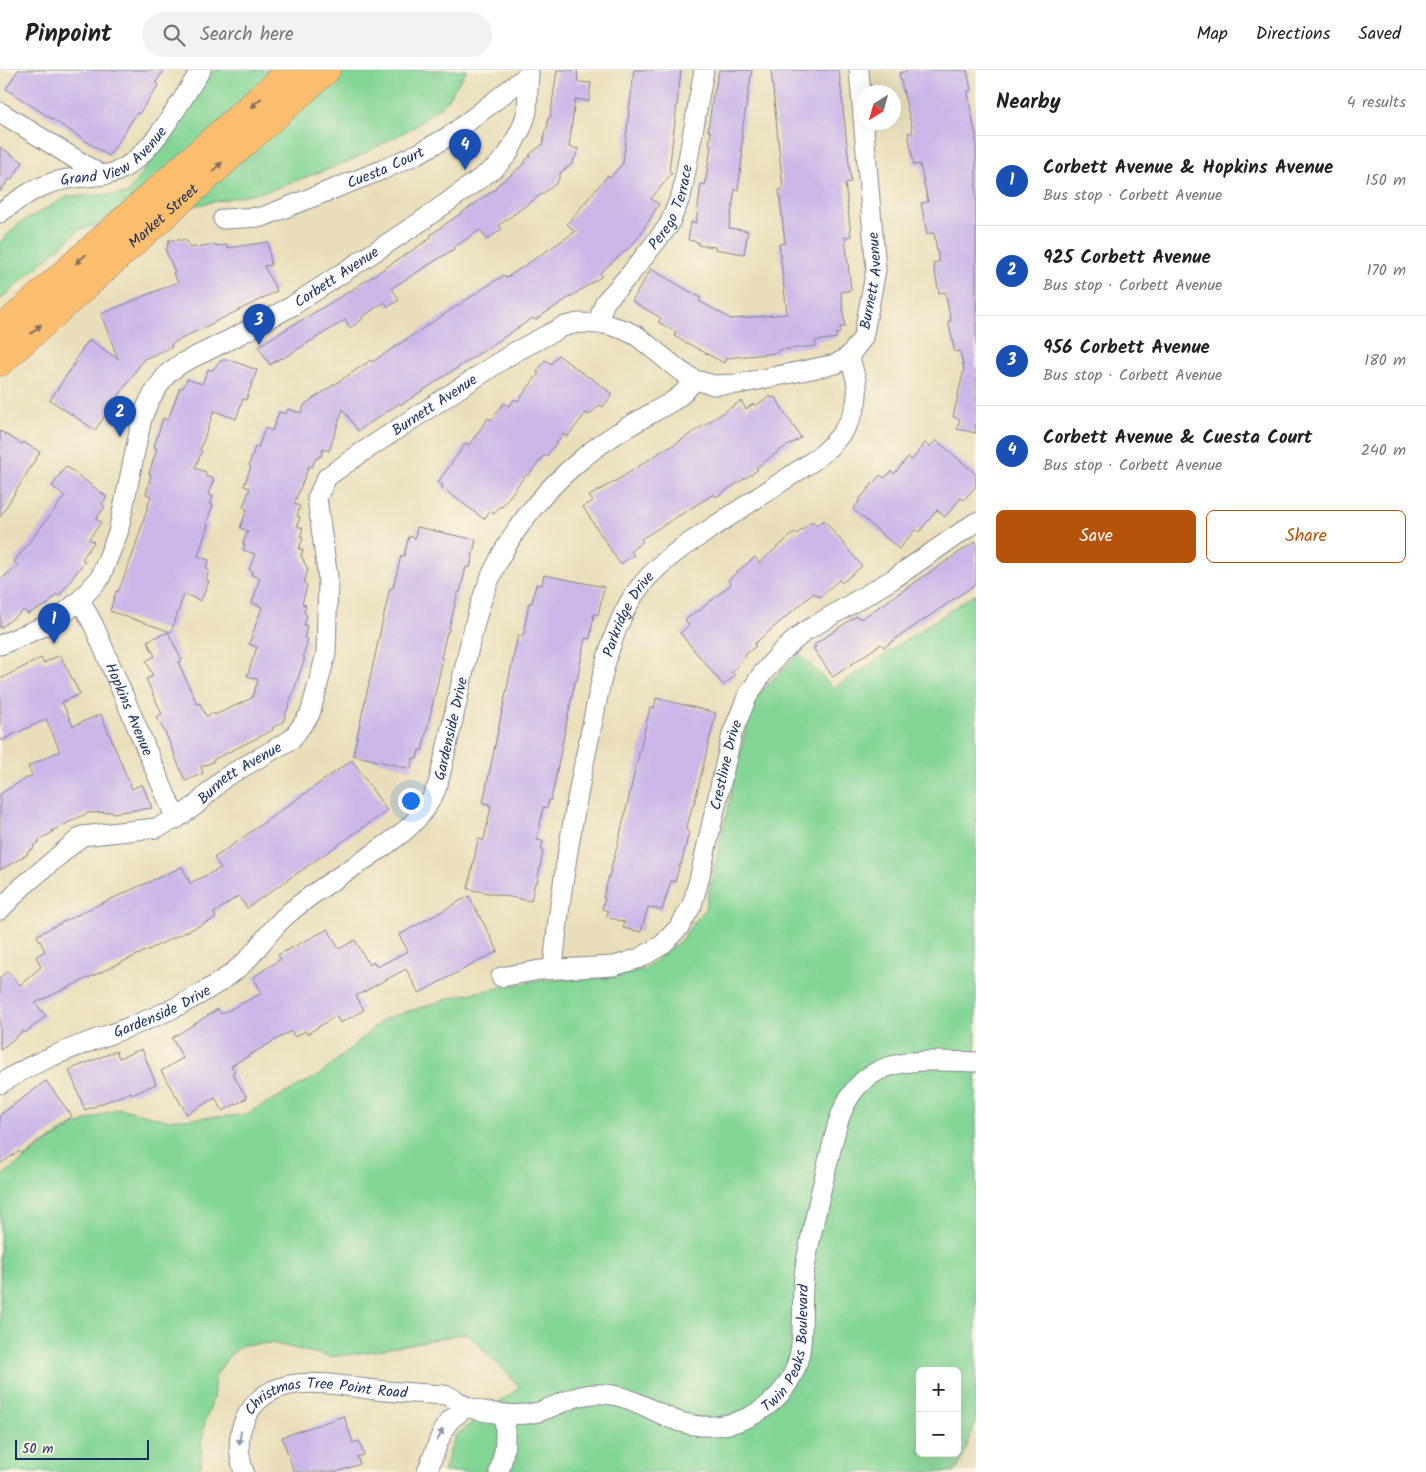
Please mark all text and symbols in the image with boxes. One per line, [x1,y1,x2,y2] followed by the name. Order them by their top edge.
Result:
[142,12,492,57] search box
[25,15,112,54] text: Pinpoint
[200,20,294,50] text: Search here
[1196,20,1228,49] text: Map
[1256,20,1330,49] text: Directions
[1358,20,1401,49] text: Saved
[160,21,188,49] icon: search
[856,85,901,130] north arrow
[996,86,1061,119] text: Nearby
[1347,90,1406,115] text: 4 results
[249,97,262,108] one-way arrow
[59,121,174,193] street label: Grand View Avenue
[449,129,481,170] pin: 4
[344,141,429,196] street label: Cuesta Court
[1043,153,1333,183] text: Corbett Avenue & Hopkins Avenue
[211,161,223,173] one-way arrow
[643,162,700,255] street label: Perego Terrace
[1010,168,1014,193] text: 1
[1365,168,1406,193] text: 150 m
[123,178,205,255] street label: Market Street
[1043,183,1222,208] text: Bus stop · Corbett Avenue
[854,231,889,332] street label: Burnett Avenue
[290,241,385,314] street label: Corbett Avenue
[1043,243,1211,273] text: 925 Corbett Avenue
[75,253,88,264] one-way arrow
[1007,258,1017,283] text: 2
[1366,258,1406,283] text: 170 m
[1043,273,1222,298] text: Bus stop · Corbett Avenue
[243,304,275,345] pin: 3
[30,323,42,335] one-way arrow
[1043,333,1210,363] text: 956 Corbett Avenue
[1008,348,1016,373] text: 3
[1364,348,1406,373] text: 180 m
[1043,363,1222,388] text: Bus stop · Corbett Avenue
[387,368,483,443] street label: Burnett Avenue
[104,396,136,437] pin: 2
[1043,423,1312,453] text: Corbett Avenue & Cuesta Court
[1008,438,1016,463] text: 4
[1361,438,1406,463] text: 240 m
[1043,453,1222,478] text: Bus stop · Corbett Avenue
[996,510,1196,563] button: Save
[1206,510,1406,563] button: Share
[597,566,661,660] street label: Parkridge Drive
[38,603,70,644] pin: 1
[98,659,159,760] street label: Hopkins Avenue
[428,675,475,783] street label: Gardenside Drive
[704,716,750,813] street label: Crestline Drive
[192,736,287,811] street label: Burnett Avenue
[398,788,424,814] your location
[110,979,216,1045] street label: Gardenside Drive
[757,1283,816,1419] street label: Twin Peaks Boulevard
[916,1367,961,1457] map controls
[916,1367,961,1412] button: +
[239,1372,409,1420] street label: Christmas Tree Point Road
[916,1412,961,1457] button: −
[437,1428,445,1442] one-way arrow
[236,1430,244,1446] one-way arrow
[15,1437,149,1460] scale bar
[22,1438,53,1460] text: 50 m

